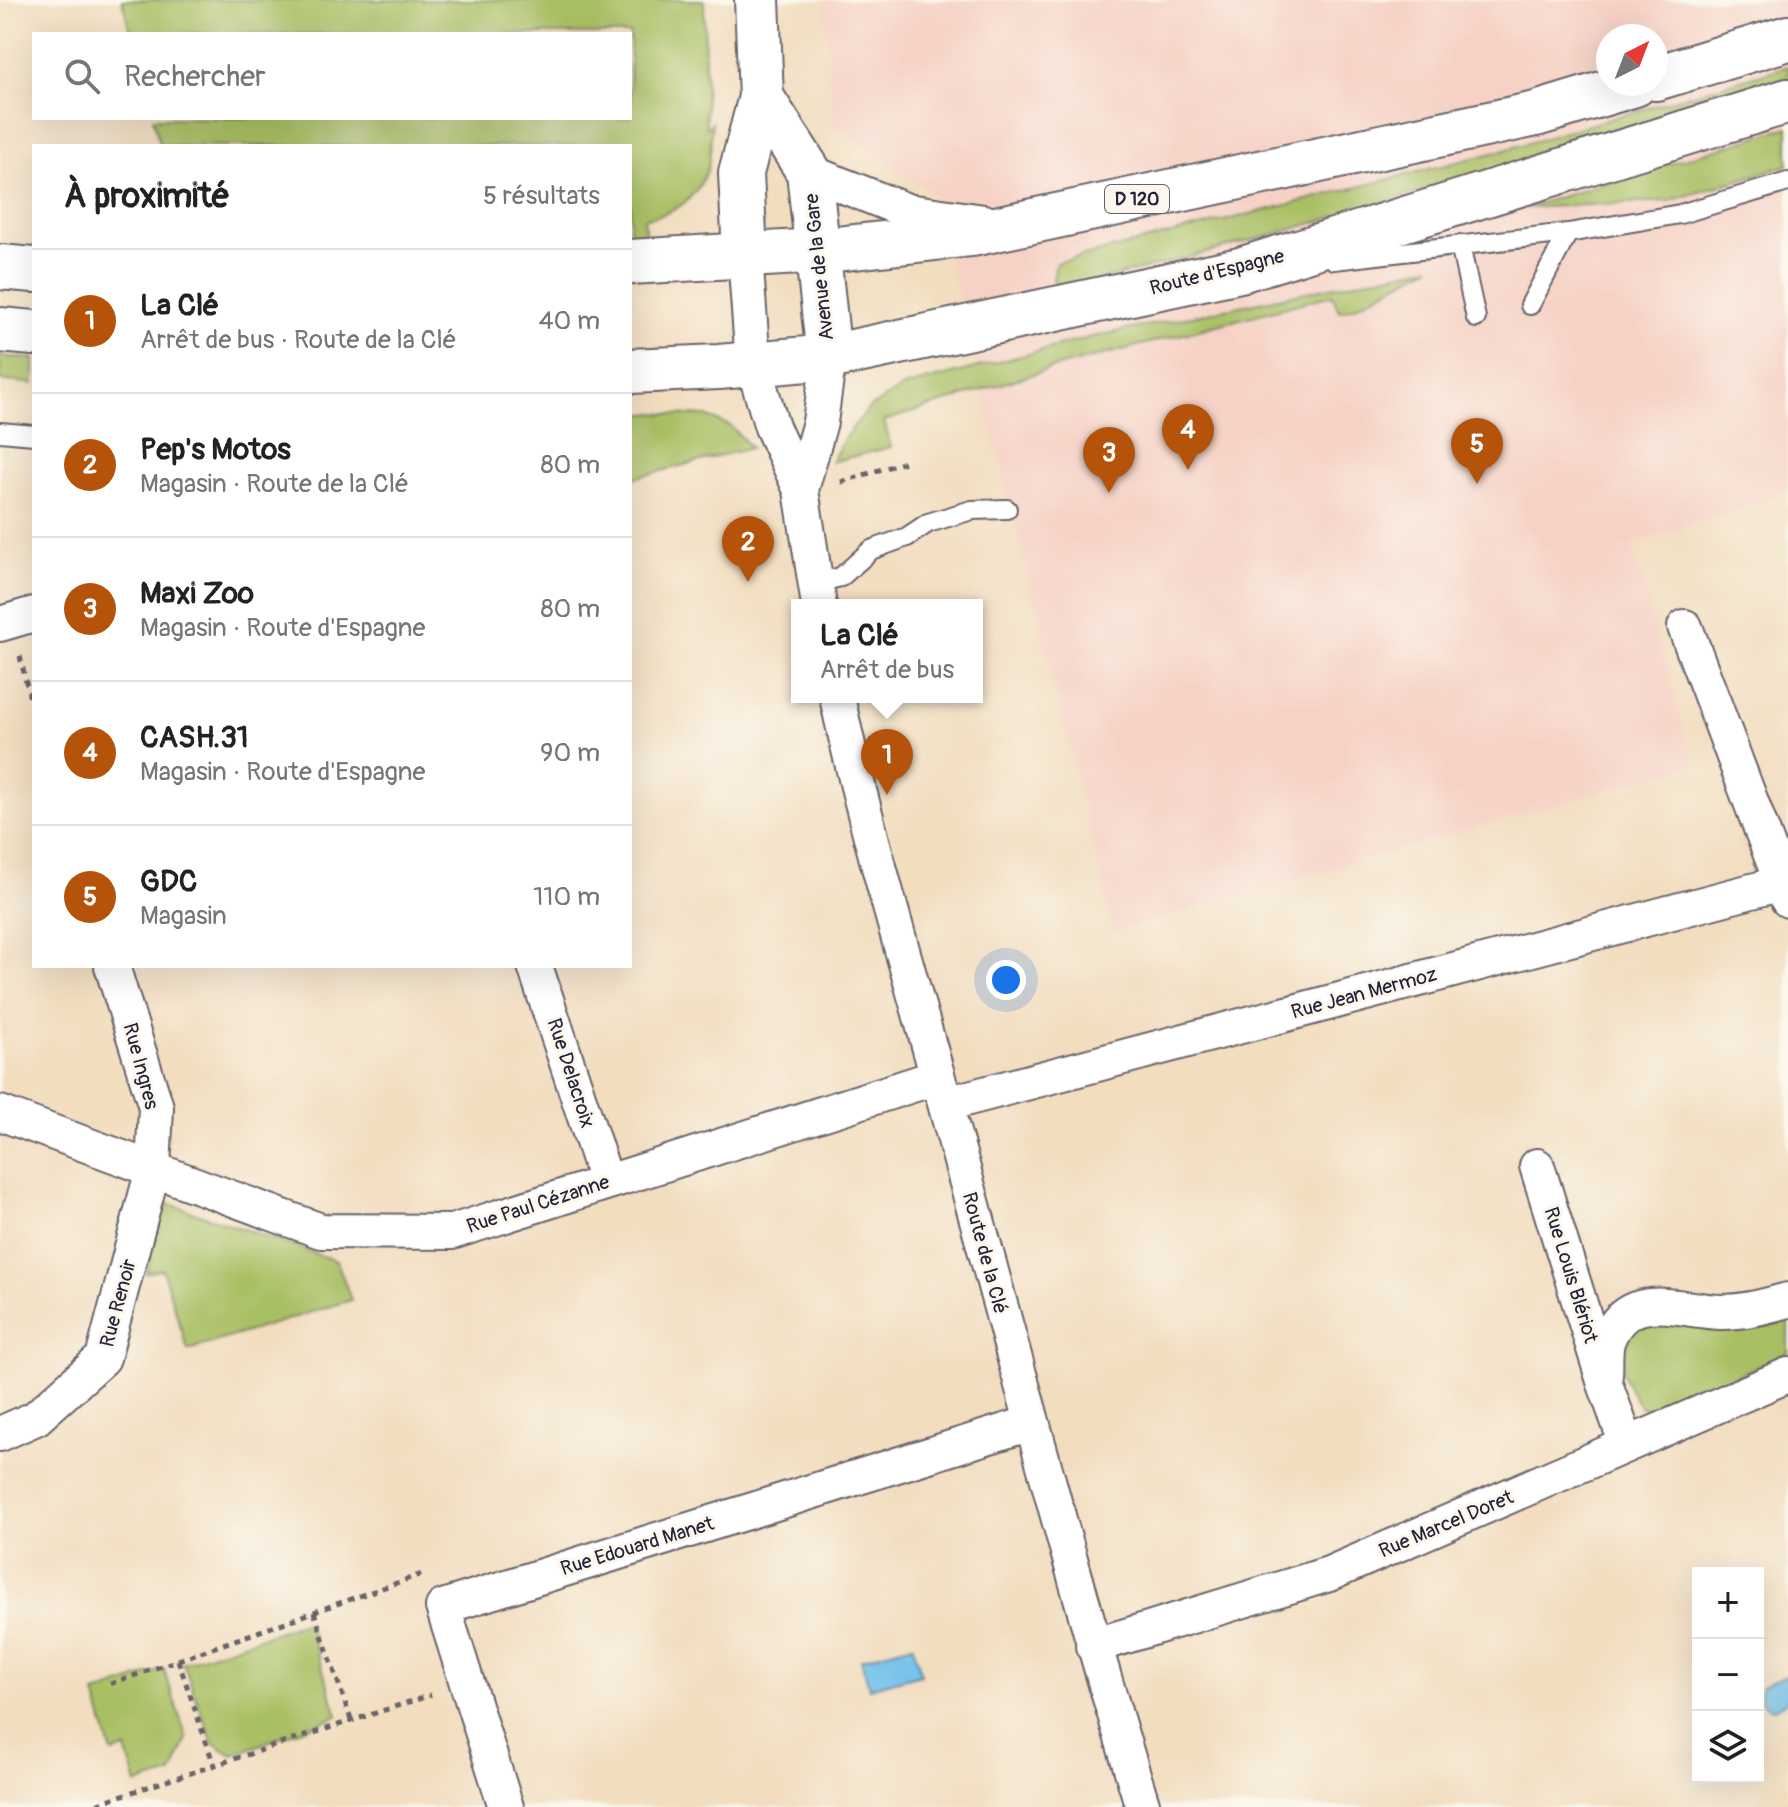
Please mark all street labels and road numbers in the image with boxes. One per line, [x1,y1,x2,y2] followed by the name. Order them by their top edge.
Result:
[1105,185,1169,213] road number: D 120
[799,192,839,342] street label: Avenue de la Gare
[1147,243,1287,301] street label: Route d'Espagne
[1288,962,1440,1024] street label: Rue Jean Mermoz
[542,1015,600,1131] street label: Rue Delacroix
[117,1020,165,1112] street label: Rue Ingres
[463,1169,613,1239] street label: Rue Paul Cézanne
[957,1189,1013,1317] street label: Route de la Clé
[1538,1204,1604,1347] street label: Rue Louis Blériot
[94,1256,142,1350] street label: Rue Renoir
[1375,1484,1518,1564] street label: Rue Marcel Doret
[557,1511,718,1581] street label: Rue Edouard Manet

